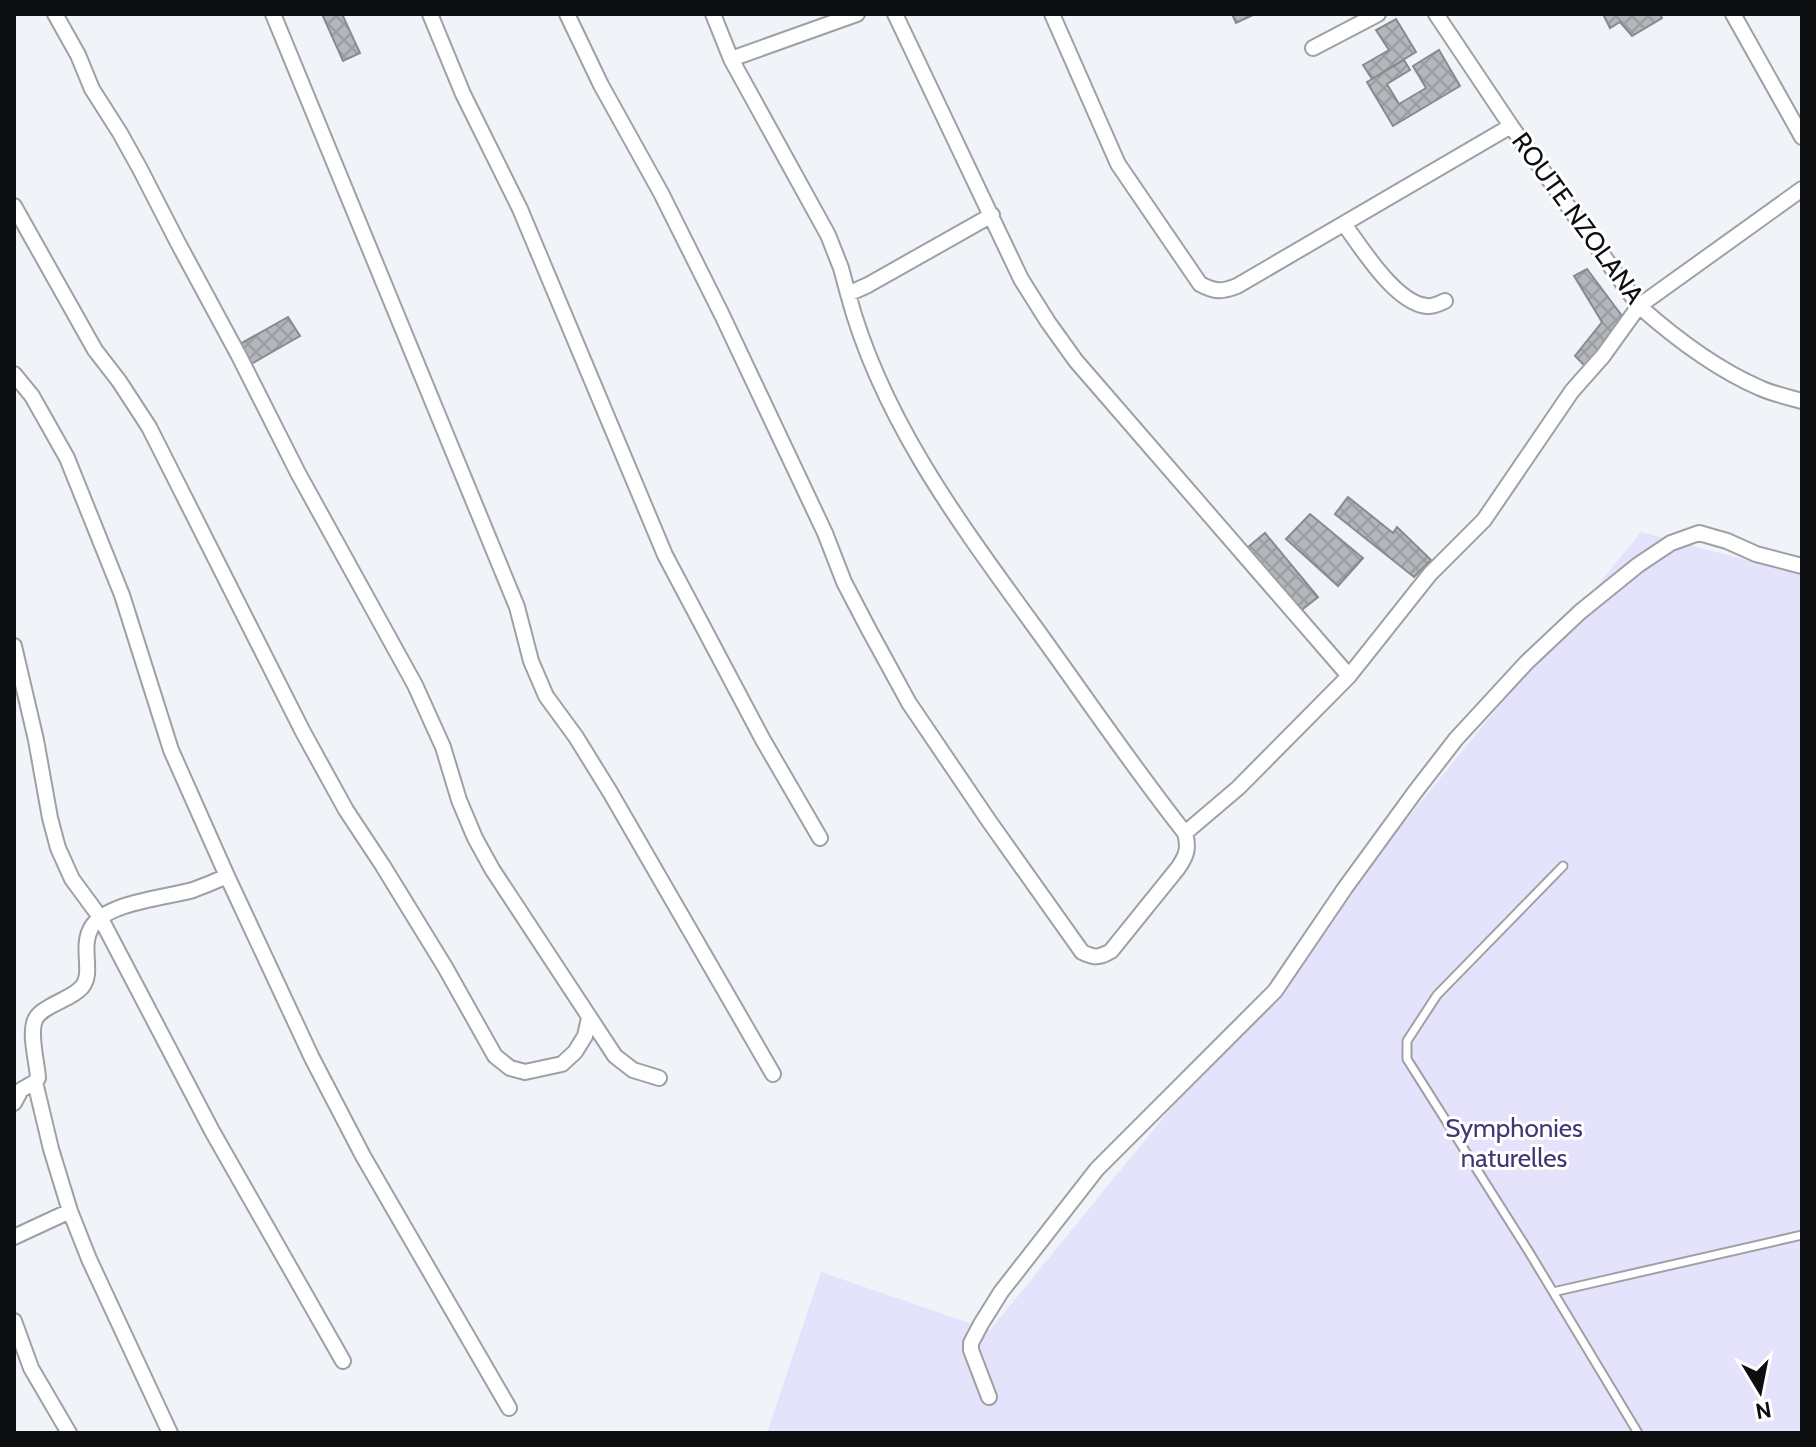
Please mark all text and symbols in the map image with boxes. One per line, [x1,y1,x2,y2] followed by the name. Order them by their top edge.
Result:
[1505,126,1651,310] street label: ROUTE NZOLANA
[1445,1112,1583,1174] park label: Symphonies naturelles
[1720,1351,1800,1431] north arrow
[1753,1396,1773,1425] text: N

